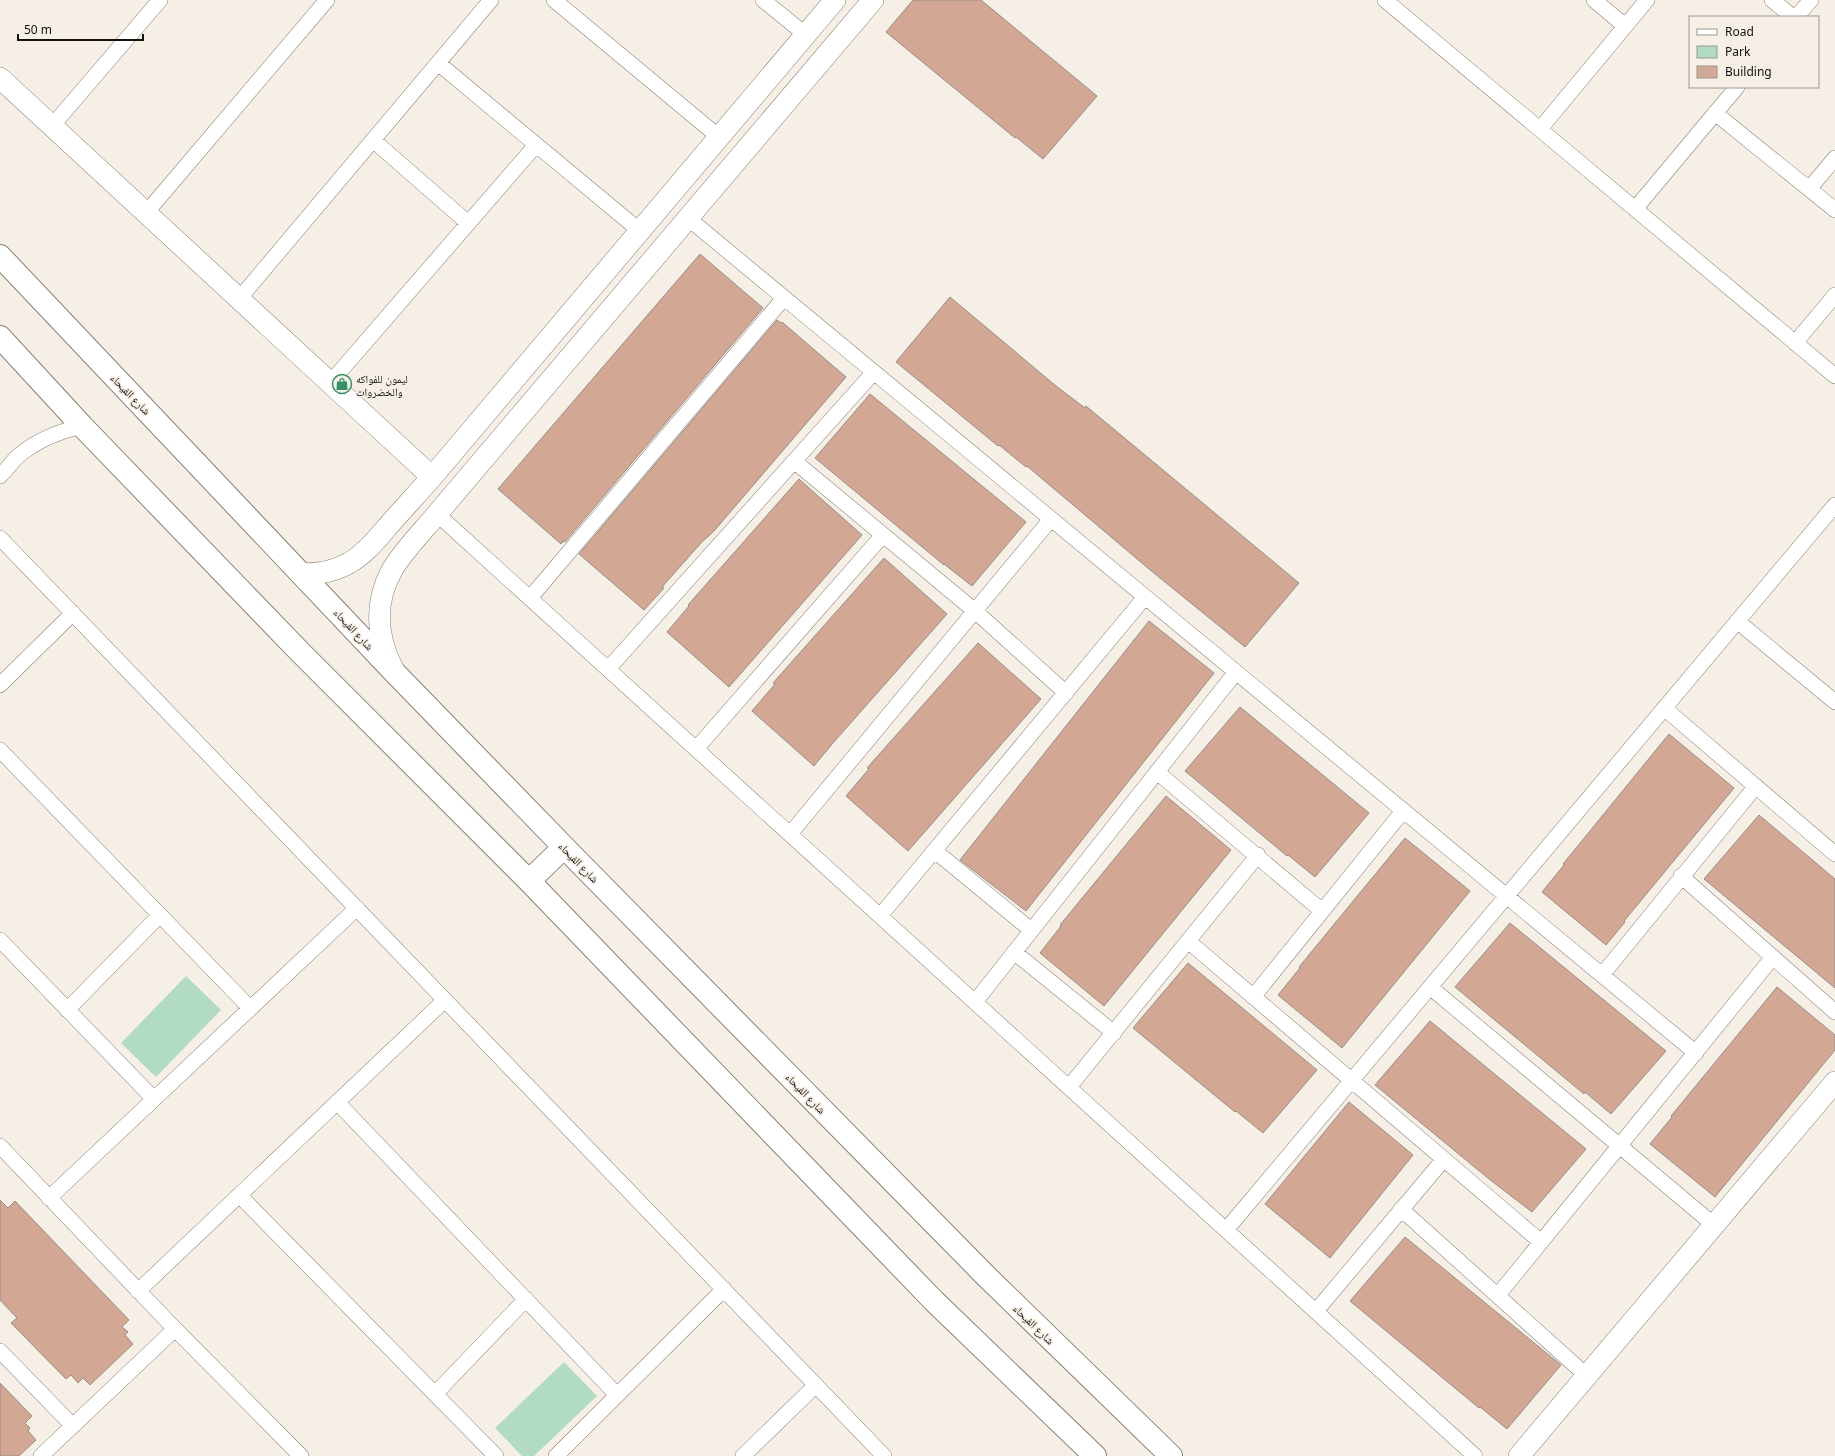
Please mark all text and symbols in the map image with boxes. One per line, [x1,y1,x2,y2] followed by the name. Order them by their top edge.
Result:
[18,16,143,42] scale bar
[1689,16,1819,88] legend
[24,21,52,38] text: 50 m
[1725,23,1754,40] text: Road
[1725,43,1751,60] text: Park
[1725,63,1772,80] text: Building
[108,370,154,418] street label: شارع الفيحاء
[356,371,408,399] place label: ليمون للفواكه والخضروات
[331,373,353,395] shop icon: ليمون للفواكه والخضروات
[331,605,377,653] street label: شارع الفيحاء
[556,838,602,886] street label: شارع الفيحاء
[783,1069,829,1117] street label: شارع الفيحاء
[1010,1301,1058,1347] street label: شارع الفيحاء

